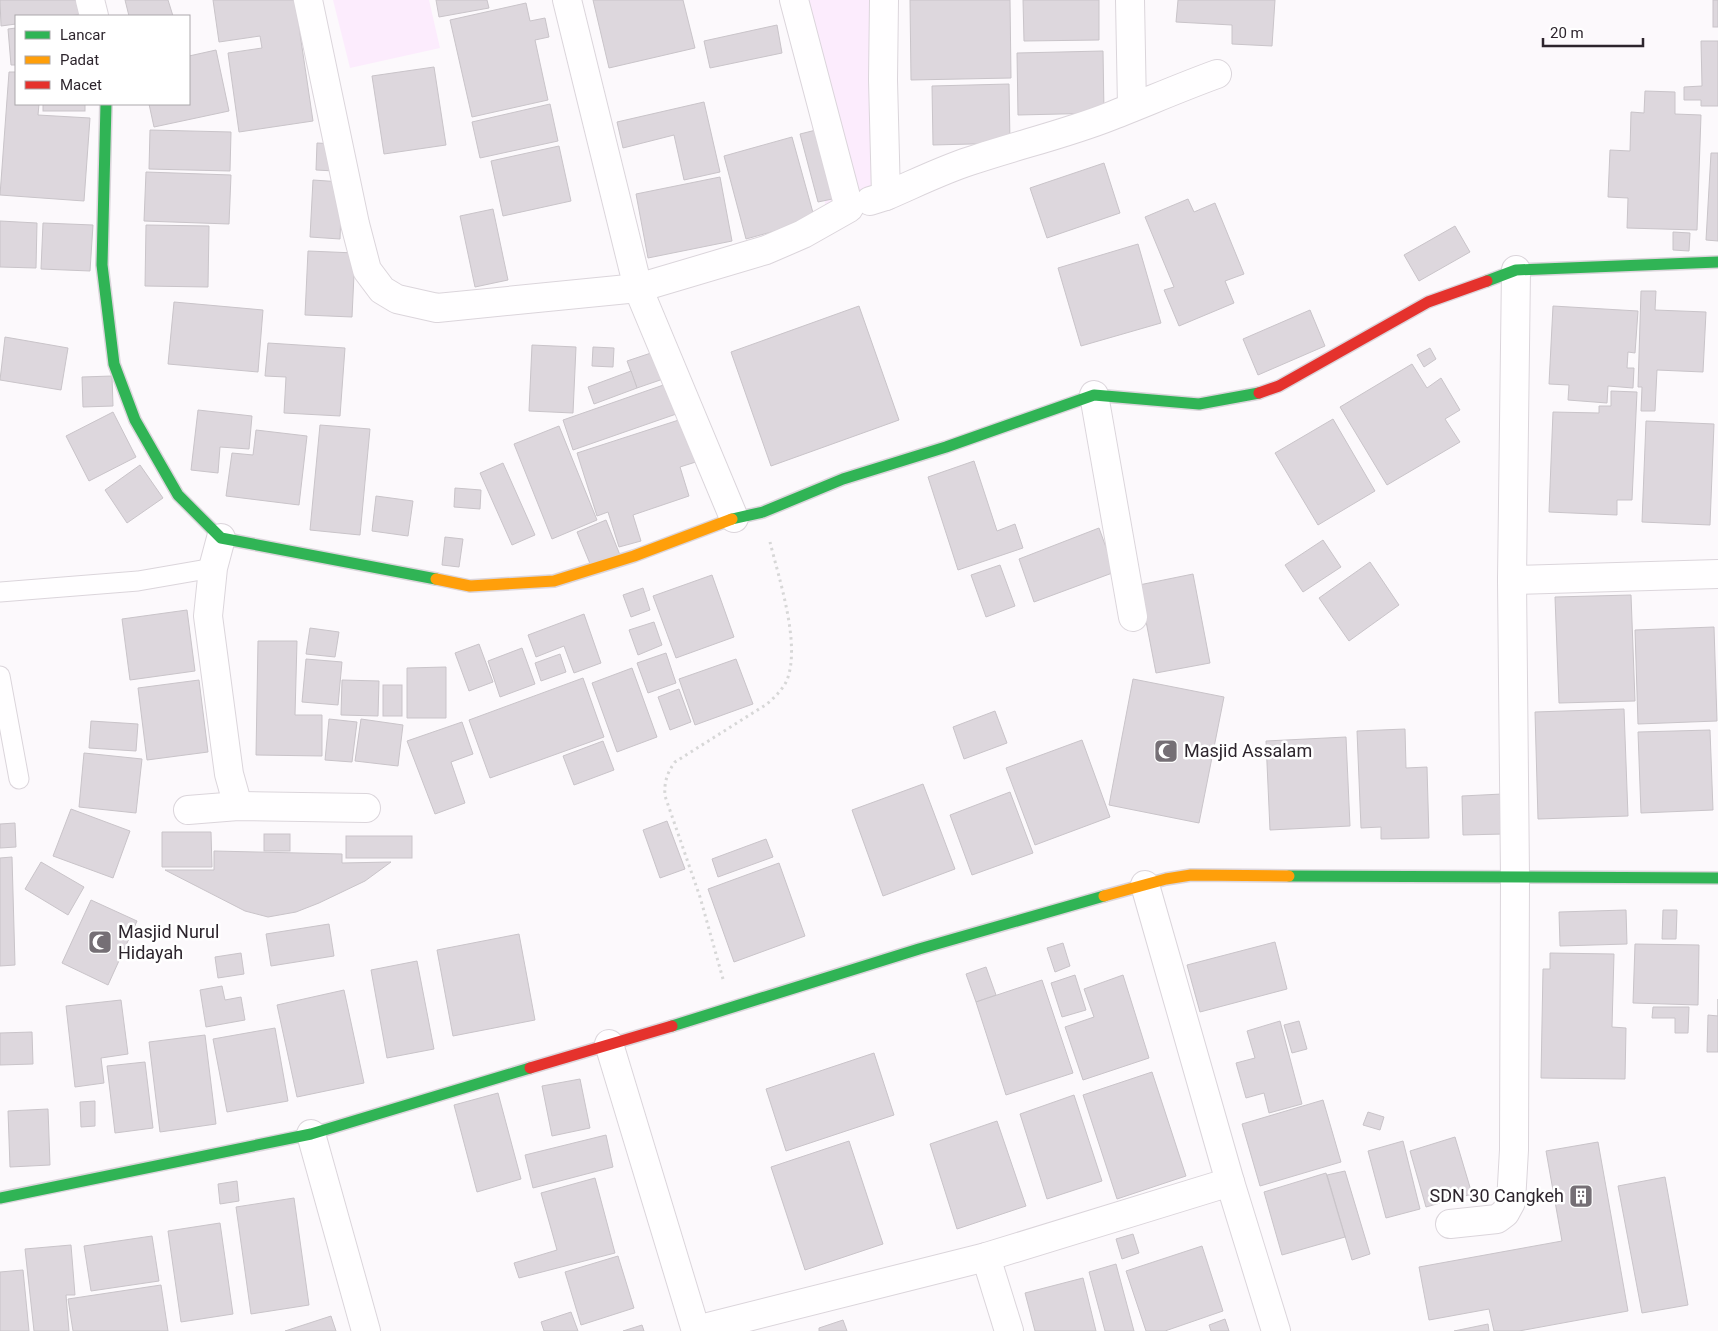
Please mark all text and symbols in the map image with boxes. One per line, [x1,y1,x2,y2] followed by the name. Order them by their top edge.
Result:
[15,15,190,105] legend
[1543,15,1643,47] scale bar
[1550,24,1584,42] text: 20 m
[60,26,106,44] text: Lancar
[60,51,99,69] text: Padat
[60,76,102,94] text: Macet
[1153,738,1179,764] mosque icon: Masjid Assalam
[1184,740,1312,761] place label: Masjid Assalam
[118,921,219,963] place label: Masjid Nurul Hidayah
[87,929,113,955] mosque icon: Masjid Nurul Hidayah
[1568,1183,1594,1209] building icon: SDN 30 Cangkeh
[1430,1185,1564,1206] place label: SDN 30 Cangkeh

